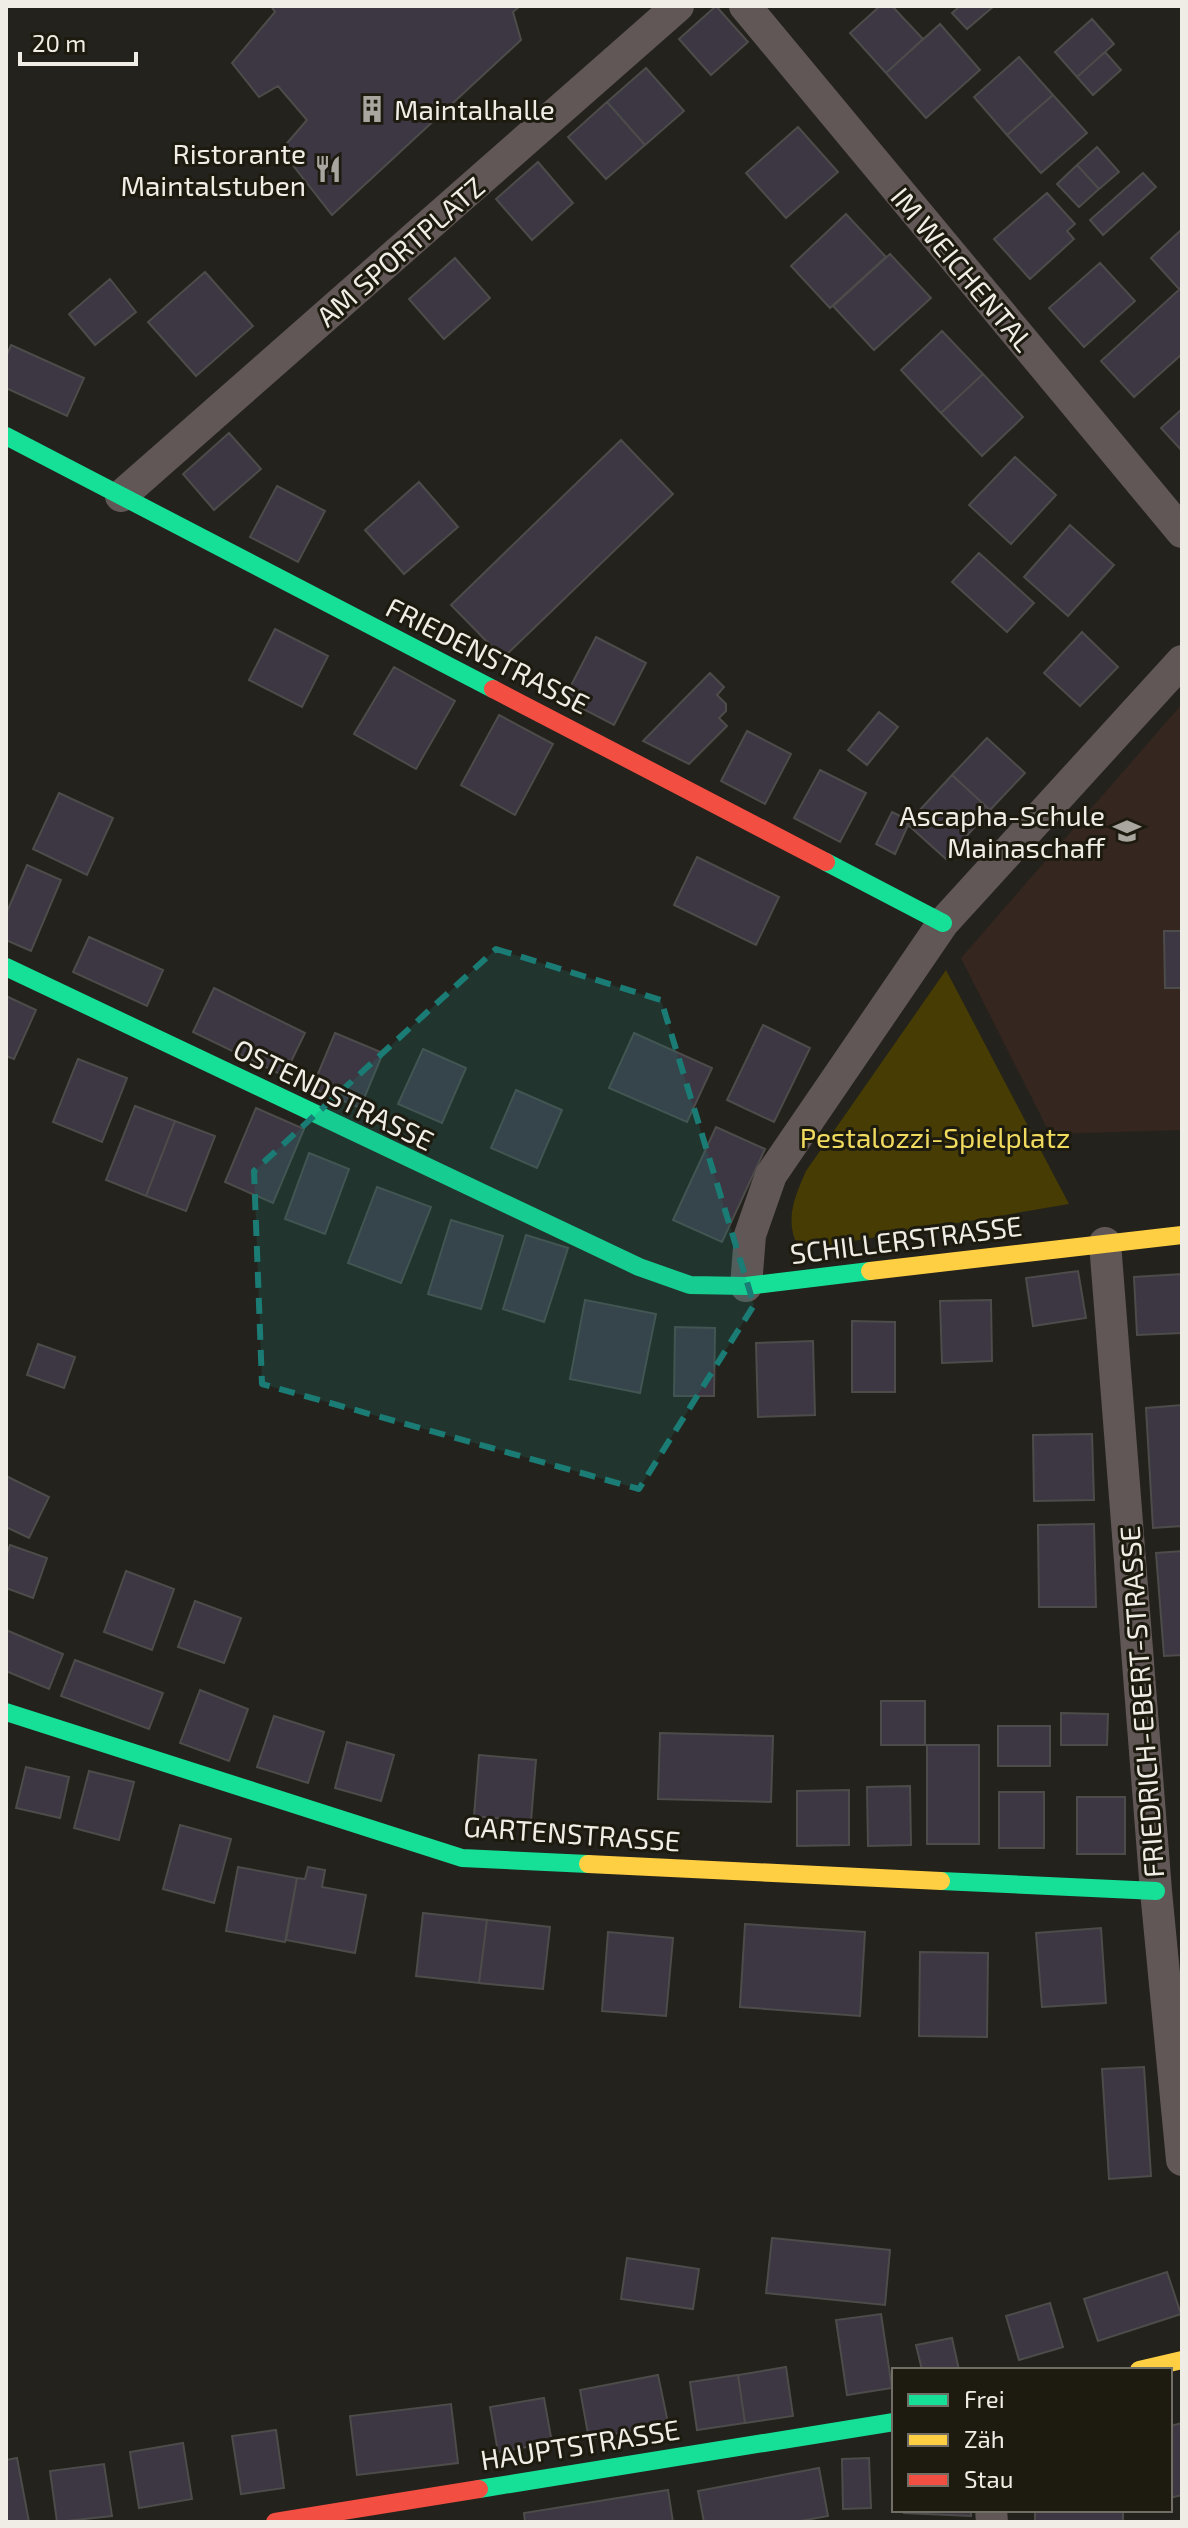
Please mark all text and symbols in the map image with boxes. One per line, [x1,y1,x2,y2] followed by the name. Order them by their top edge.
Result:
[20,16,136,66] scale bar
[32,28,86,57] text: 20 m
[394,92,555,126] place label: Maintalhalle
[357,94,387,124] building icon: Maintalhalle
[120,136,306,202] place label: Ristorante Maintalstuben
[313,154,343,184] restaurant icon: Ristorante Maintalstuben
[309,169,491,333] street label: AM SPORTPLATZ
[884,180,1042,358] street label: IM WEICHENTAL
[381,589,595,721] street label: FRIEDENSTRASSE
[899,798,1106,864] place label: Ascapha-Schule Mainaschaff
[1112,816,1142,846] school or university icon: Ascapha-Schule Mainaschaff
[228,1031,440,1157] street label: OSTENDSTRASSE
[800,1120,1070,1154] park label: Pestalozzi-Spielplatz
[788,1208,1024,1270] street label: SCHILLERSTRASSE
[1112,1525,1170,1879] street label: FRIEDRICH-EBERT-STRASSE
[462,1808,682,1858] street label: GARTENSTRASSE
[892,2368,1172,2512] legend
[964,2384,1005,2413] text: Frei
[478,2411,682,2477] street label: HAUPTSTRASSE
[964,2424,1005,2453] text: Zäh
[964,2464,1013,2493] text: Stau

